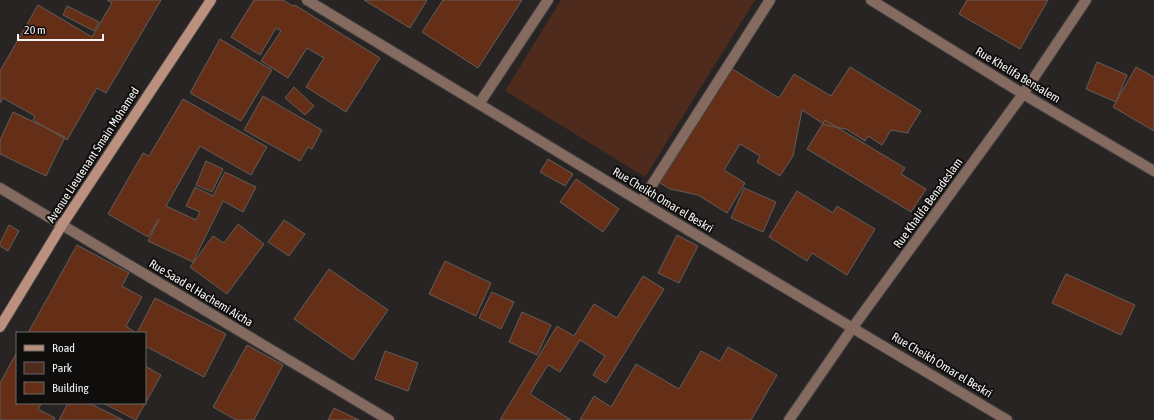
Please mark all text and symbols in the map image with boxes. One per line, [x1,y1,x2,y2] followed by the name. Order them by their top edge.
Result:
[18,16,103,42] scale bar
[24,23,46,37] text: 20 m
[973,44,1063,106] street label: Rue Khelifa Bensalem
[44,85,142,225] street label: Avenue Lieutenant Smain Mohamed
[891,155,965,251] street label: Rue Khalifa Benadeslam
[610,164,716,236] street label: Rue Cheikh Omar el Beskri
[147,256,255,330] street label: Rue Saad el Hachemi Aicha
[889,329,995,401] street label: Rue Cheikh Omar el Beskri
[16,332,146,404] legend
[52,341,75,355] text: Road
[52,361,73,375] text: Park
[52,381,90,395] text: Building

